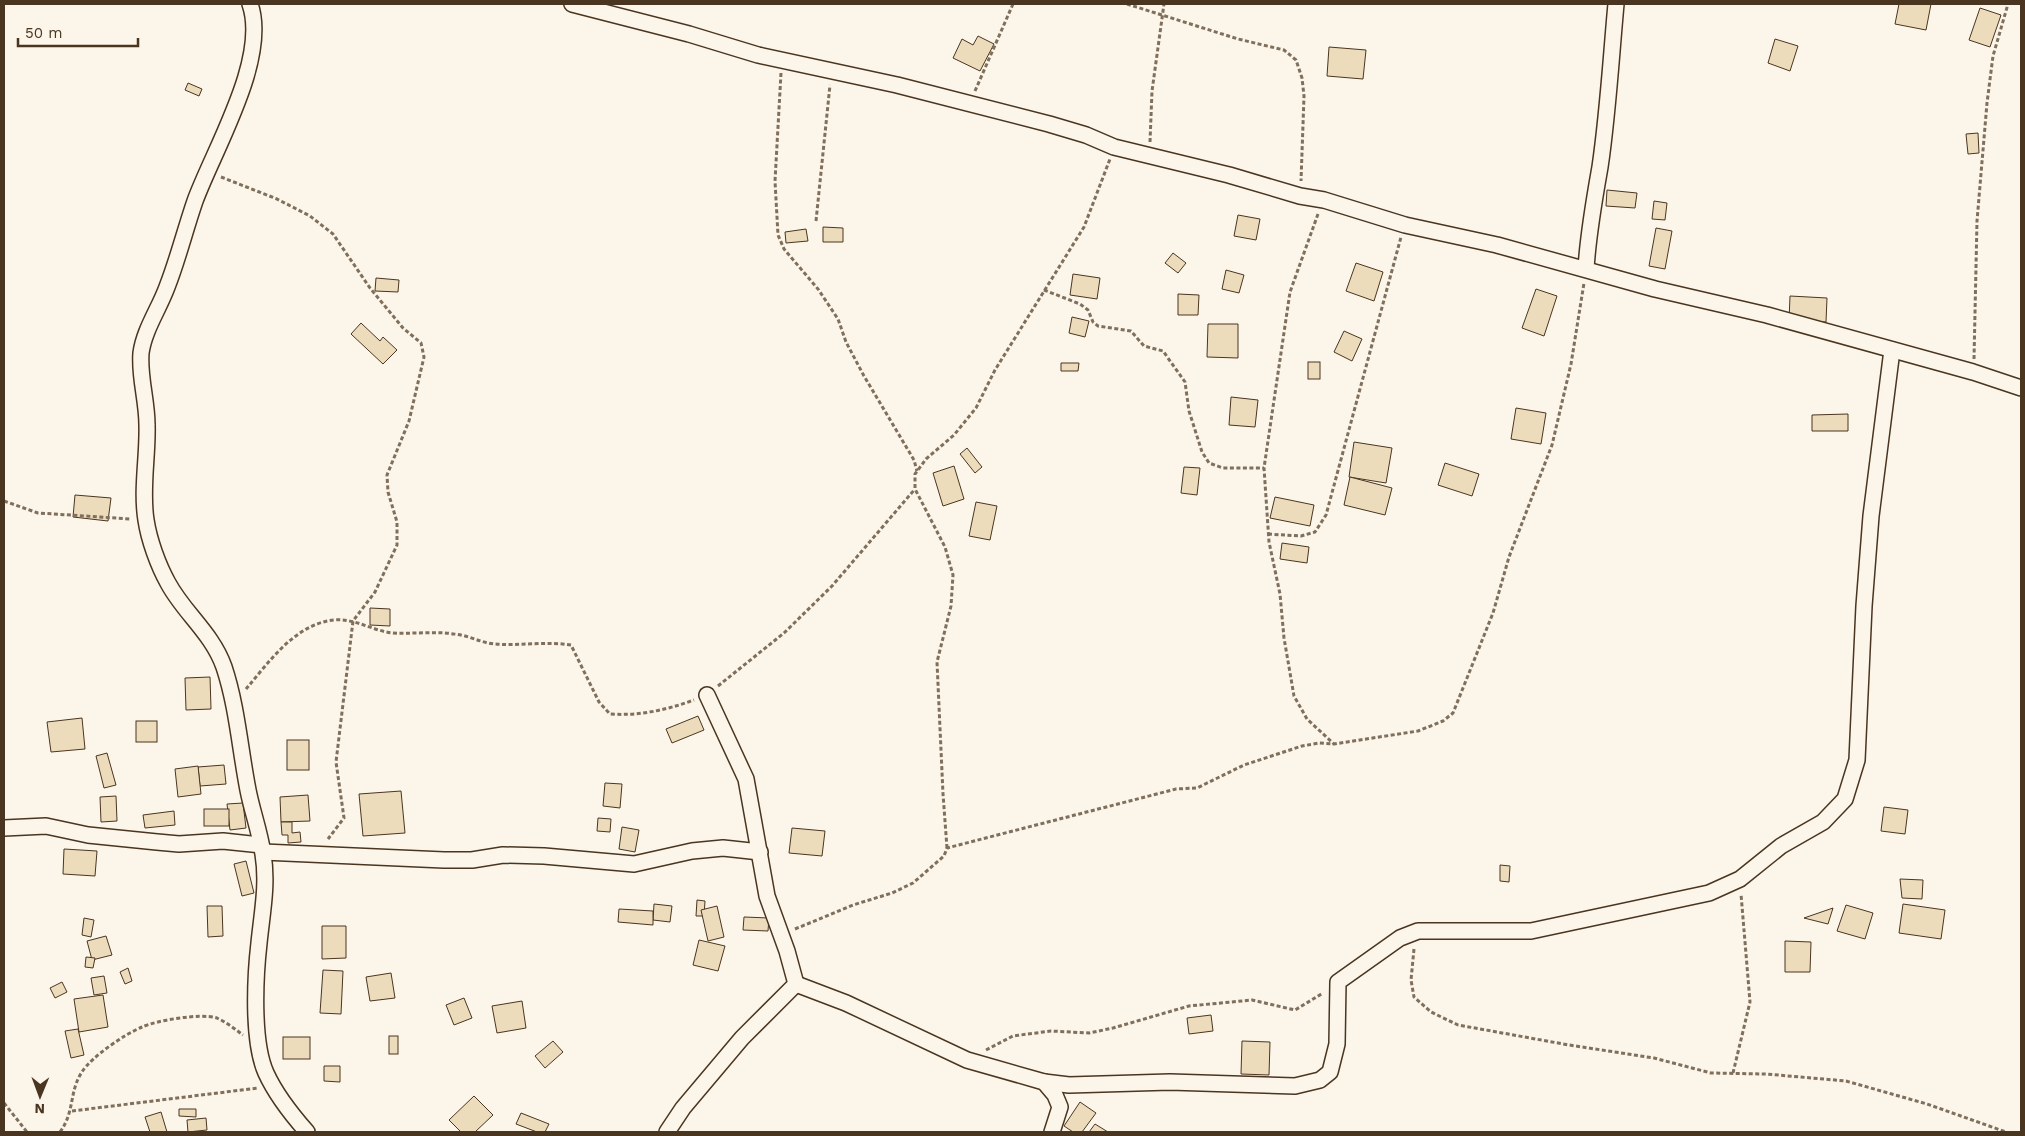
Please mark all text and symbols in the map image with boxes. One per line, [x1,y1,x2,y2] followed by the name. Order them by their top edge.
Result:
[18,15,138,47] scale bar
[25,24,62,42] text: 50 m
[15,1071,65,1121] north arrow
[34,1101,45,1117] text: N

